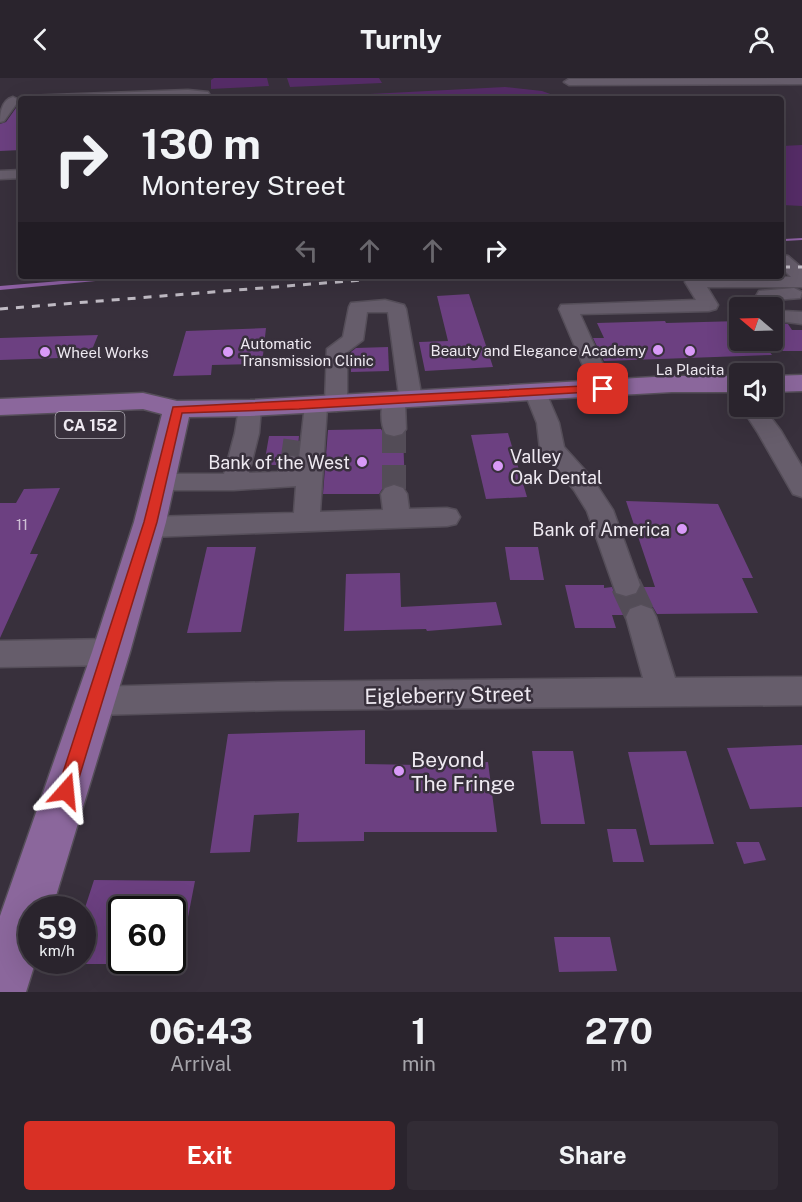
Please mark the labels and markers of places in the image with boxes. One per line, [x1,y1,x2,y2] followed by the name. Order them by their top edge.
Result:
[240,335,374,369] place label: Automatic Transmission Clinic
[431,342,646,359] place label: Beauty and Elegance Academy
[651,343,665,357] marker: Beauty and Elegance Academy
[57,344,149,361] place label: Wheel Works
[683,344,697,358] marker: La Placita
[38,345,52,359] marker: Wheel Works
[221,345,235,359] marker: Automatic Transmission Clinic
[656,361,724,378] place label: La Placita
[577,363,628,414] pin
[510,446,603,488] place label: Valley Oak Dental
[208,452,350,473] place label: Bank of the West
[355,455,369,469] marker: Bank of the West
[491,459,505,473] marker: Valley Oak Dental
[532,519,670,540] place label: Bank of America
[675,522,689,536] marker: Bank of America
[411,747,515,796] place label: Beyond The Fringe
[392,764,406,778] marker: Beyond The Fringe

